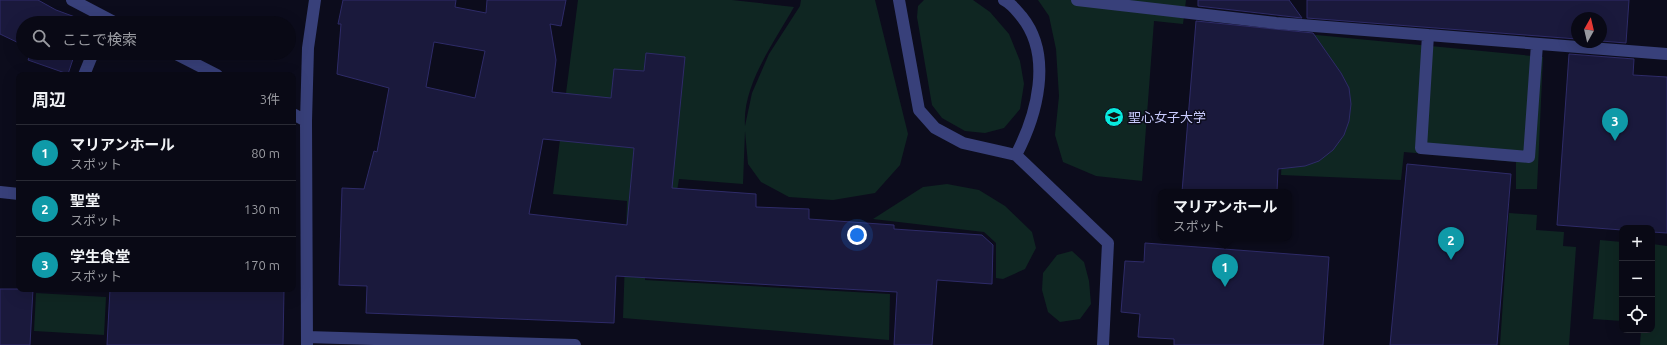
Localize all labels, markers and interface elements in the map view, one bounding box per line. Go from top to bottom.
north arrow [1571,12,1607,48]
search box [16,16,296,60]
icon: search [30,27,52,49]
text: ここで検索 [62,31,137,48]
text: 周辺 [32,90,66,109]
text: 3件 [260,92,280,106]
school or university icon: 聖心女子大学 [1103,106,1125,128]
pin: 3 [1602,108,1628,141]
place label: 聖心女子大学 [1128,110,1206,124]
text: マリアンホール [70,136,174,153]
text: 1 [41,146,49,160]
text: 80 m [251,146,280,160]
text: スポット [70,157,122,171]
popup [1158,189,1292,241]
text: 聖堂 [70,192,100,209]
text: マリアンホール [1173,198,1277,215]
text: 2 [41,202,49,216]
text: 130 m [244,202,280,216]
text: スポット [70,213,122,227]
text: スポット [1173,219,1225,233]
your location [847,225,867,245]
map controls [1619,225,1655,333]
button: + [1619,225,1655,261]
pin: 2 [1438,227,1464,260]
text: 学生食堂 [70,248,130,265]
pin: 1 [1212,254,1238,287]
text: 3 [41,258,49,272]
text: 170 m [244,258,280,272]
button: − [1619,261,1655,297]
text: スポット [70,269,122,283]
button: locate [1619,297,1655,333]

